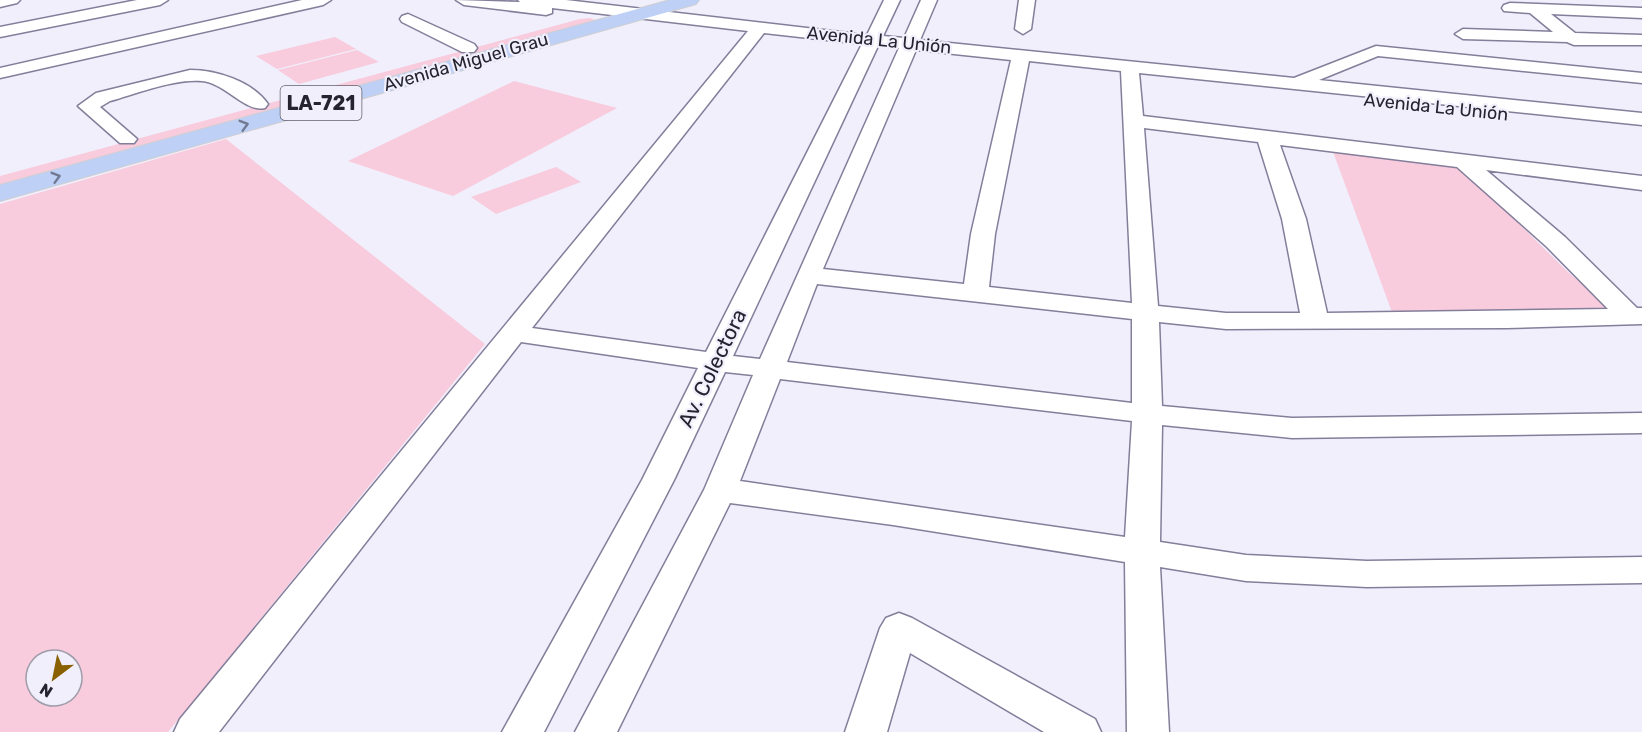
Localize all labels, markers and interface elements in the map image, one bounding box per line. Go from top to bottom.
street label: Avenida La Unión [806,21,952,59]
street label: Avenida Miguel Grau [381,28,551,96]
road number: LA-721 [280,86,362,120]
street label: Avenida La Unión [1363,88,1509,126]
one-way arrow [238,120,249,132]
one-way arrow [51,172,61,185]
street label: Av. Colectora [673,305,751,431]
north arrow [24,648,84,708]
text: N [36,679,56,701]

